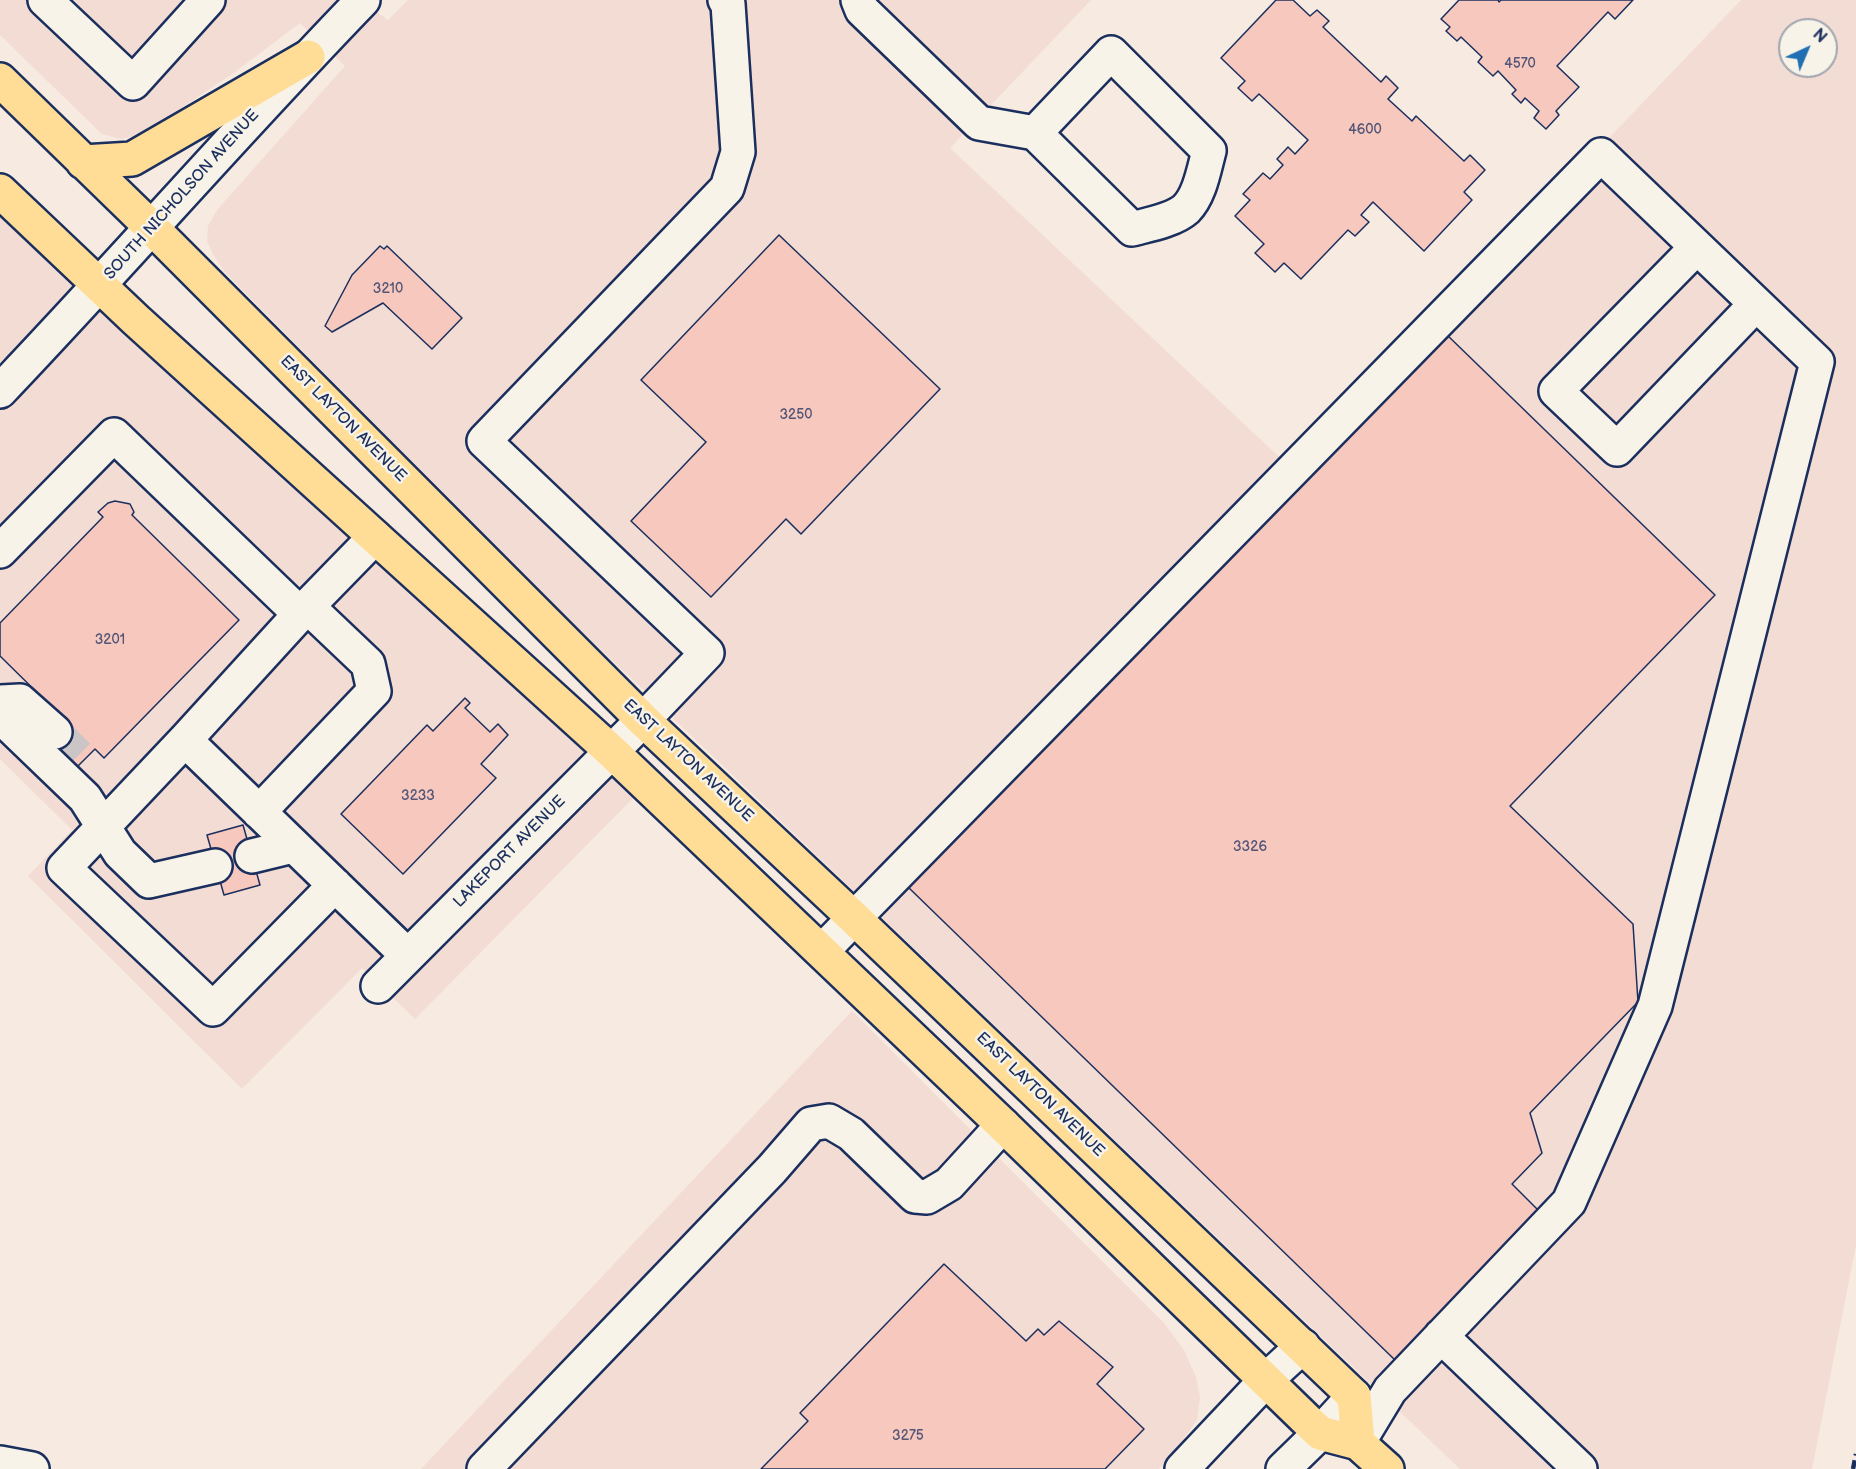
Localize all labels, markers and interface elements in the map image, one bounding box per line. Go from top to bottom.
north arrow [1778,18,1838,78]
text: N [1809,25,1830,47]
house number: 4570 [1504,56,1536,72]
street label: SOUTH NICHOLSON AVENUE [101,106,263,284]
house number: 4600 [1348,122,1382,138]
house number: 3210 [373,281,403,297]
street label: EAST LAYTON AVENUE [276,352,410,486]
house number: 3250 [779,407,813,423]
house number: 3201 [95,632,125,648]
street label: EAST LAYTON AVENUE [619,696,757,826]
house number: 3233 [401,788,435,804]
street label: LAKEPORT AVENUE [450,792,570,912]
house number: 3326 [1233,839,1267,855]
street label: EAST LAYTON AVENUE [972,1029,1108,1161]
house number: 3275 [892,1428,924,1444]

